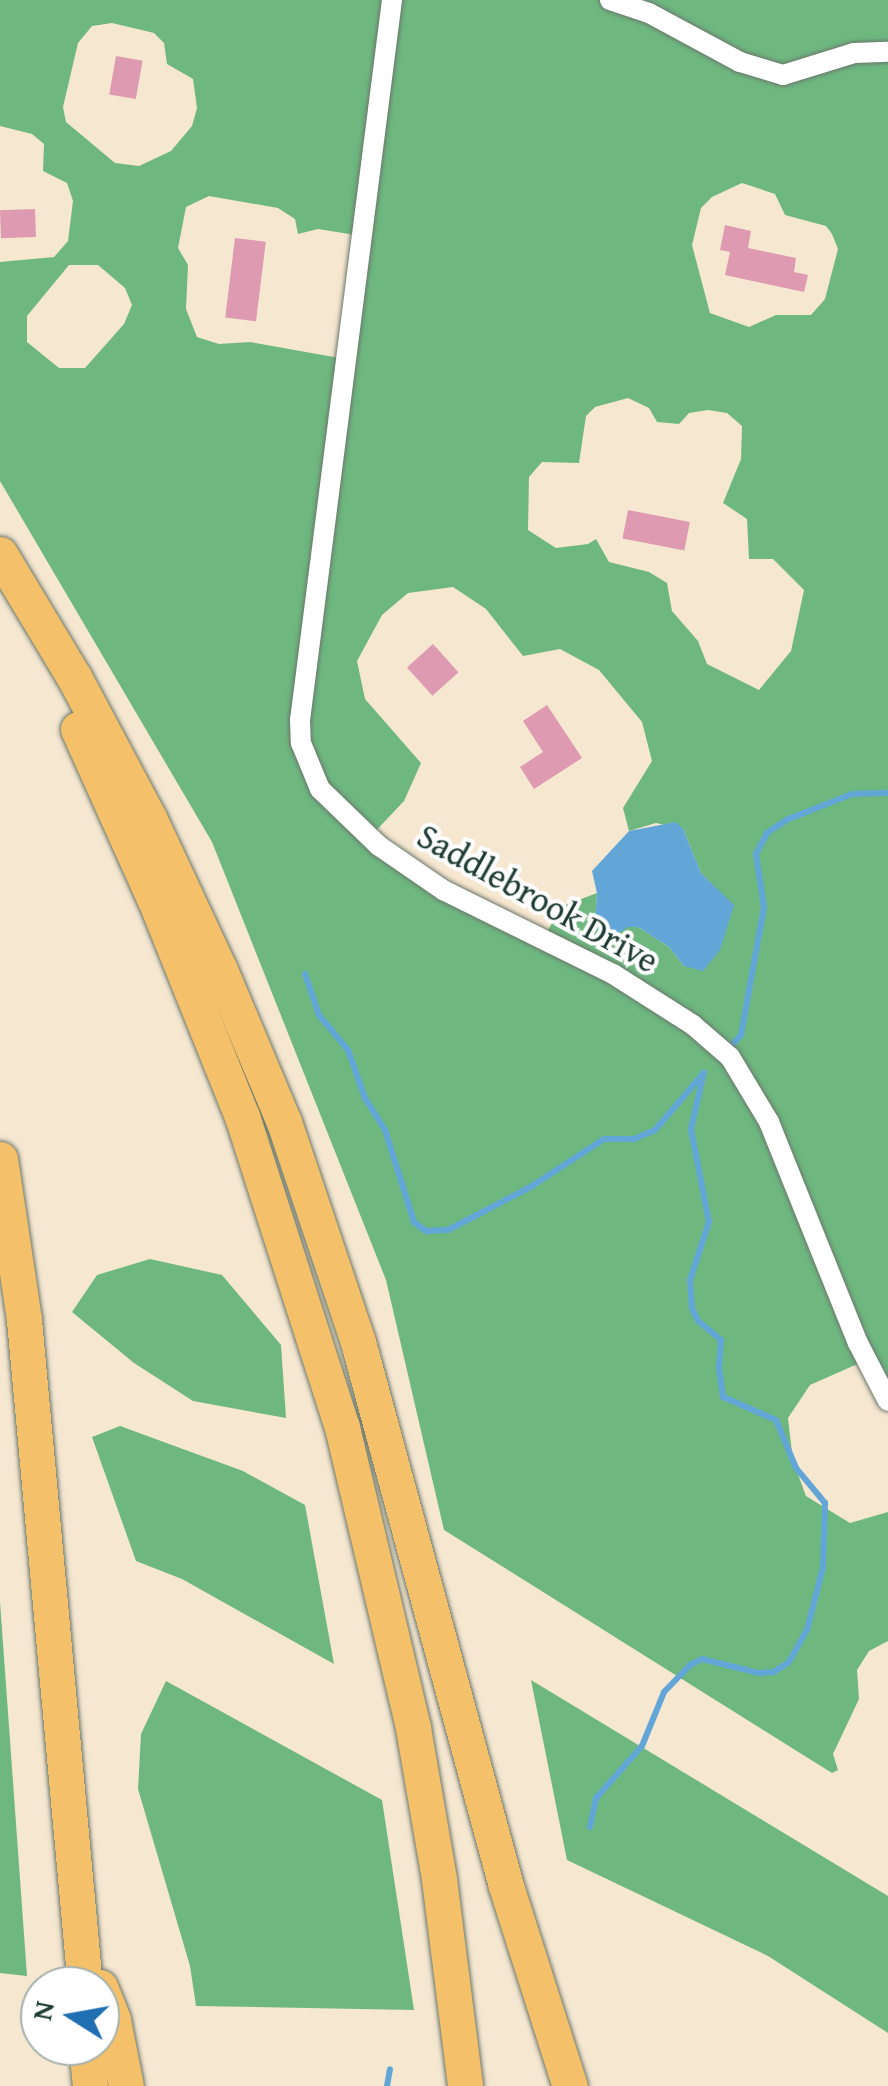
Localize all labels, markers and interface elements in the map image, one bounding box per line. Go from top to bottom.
street label: Saddlebrook Drive [410,814,666,982]
north arrow [20,1966,120,2066]
text: N [20,1997,64,2024]

